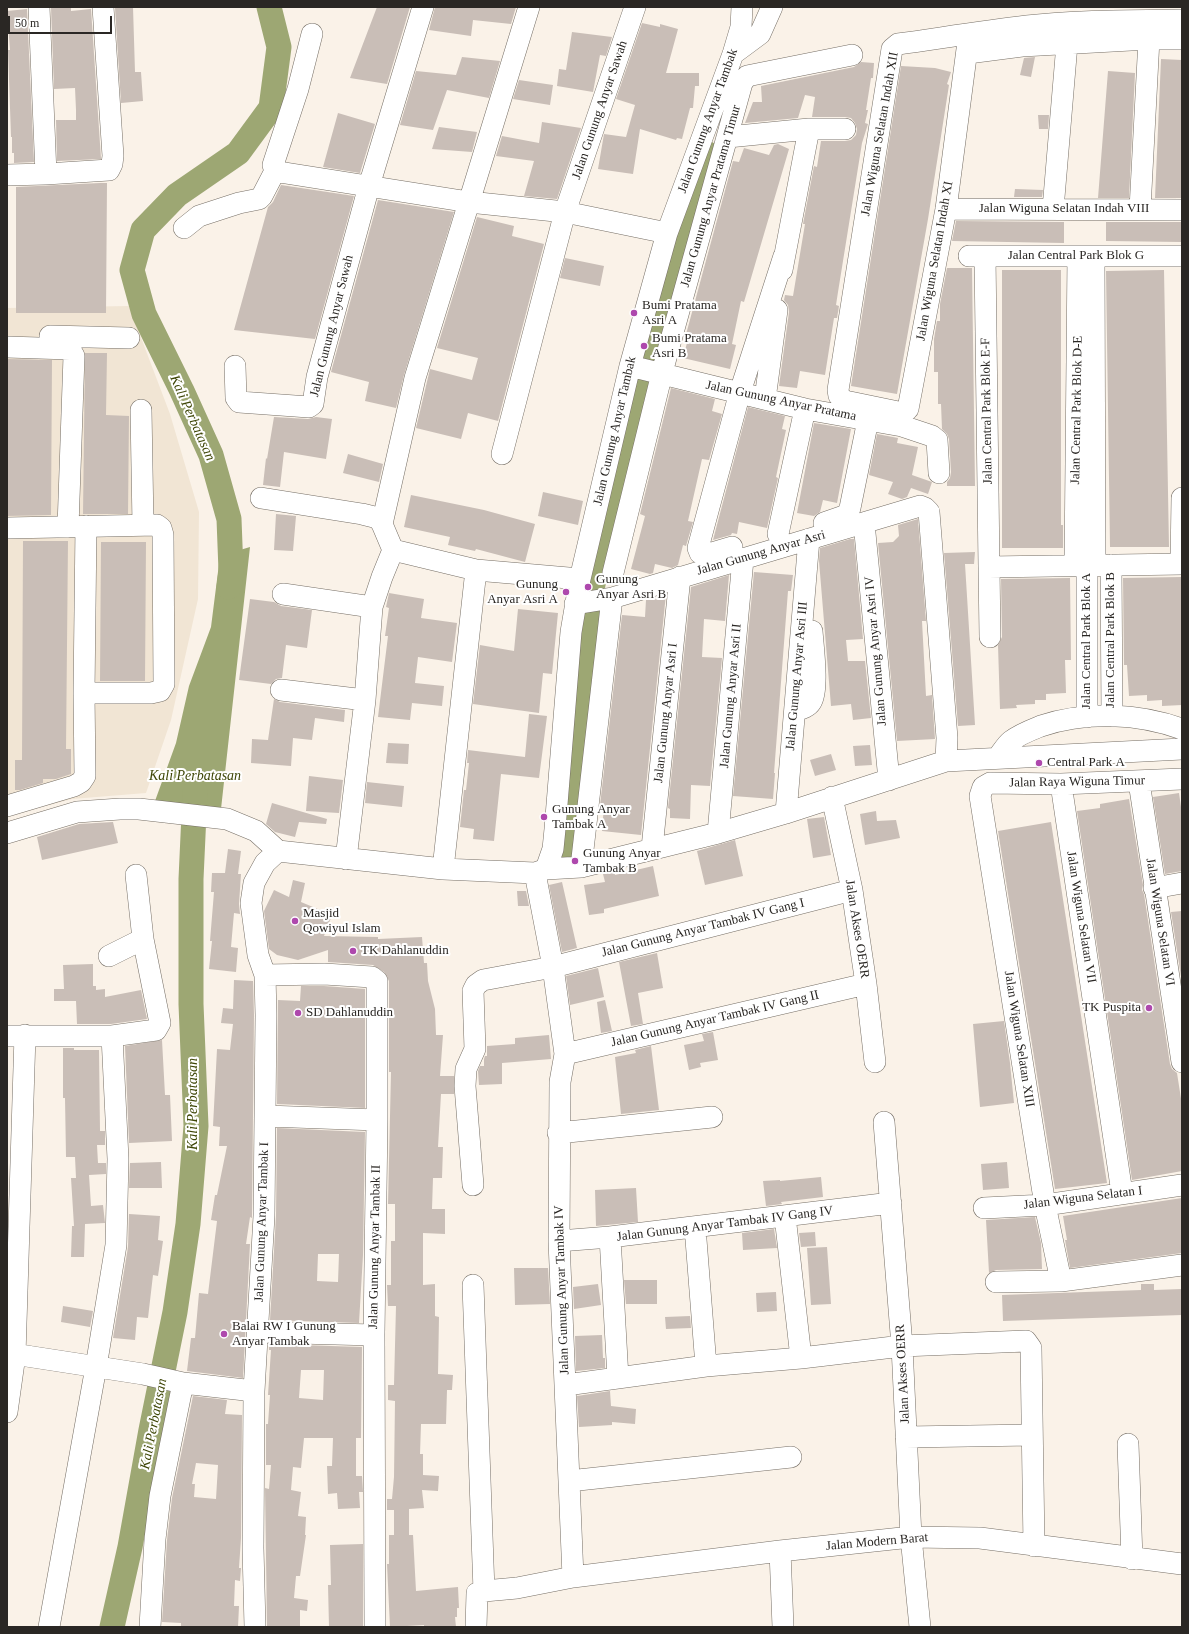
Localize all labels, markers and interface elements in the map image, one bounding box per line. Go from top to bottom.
scale bar [10,8,114,34]
text: 50 m [15,16,39,30]
street label: Jalan Gunung Anyar Sawah [569,39,631,181]
street label: Jalan Gunung Anyar Tambak [675,47,741,195]
street label: Jalan Wiguna Selatan Indah XII [858,51,902,217]
street label: Jalan Gunung Anyar Pratama Timur [677,103,745,289]
street label: Jalan Wiguna Selatan Indah XI [913,180,957,342]
street label: Jalan Wiguna Selatan Indah VIII [979,201,1149,217]
street label: Jalan Central Park Blok G [1008,248,1144,264]
street label: Jalan Gunung Anyar Sawah [307,254,357,398]
place label: Bumi Pratama Asri A [642,298,717,329]
marker: Bumi Pratama Asri A [629,308,639,318]
place label: Bumi Pratama Asri B [652,331,727,362]
street label: Jalan Central Park Blok D-E [1068,336,1086,484]
street label: Jalan Central Park Blok E-F [978,338,996,484]
marker: Bumi Pratama Asri B [639,341,649,351]
street label: Jalan Gunung Anyar Tambak [590,355,640,507]
water label: Kali Perbatasan [166,372,218,464]
street label: Jalan Gunung Anyar Pratama [704,377,858,425]
street label: Jalan Gunung Anyar Asri [695,527,827,579]
place label: Gunung Anyar Asri B [596,572,666,603]
street label: Jalan Central Park Blok B [1103,572,1119,708]
street label: Jalan Central Park Blok A [1079,573,1095,709]
street label: Jalan Gunung Anyar Asri IV [862,576,890,726]
place label: Gunung Anyar Asri A [487,577,558,608]
marker: Gunung Anyar Asri B [583,582,593,592]
marker: Gunung Anyar Asri A [561,587,571,597]
street label: Jalan Gunung Anyar Asri III [783,601,811,751]
street label: Jalan Gunung Anyar Asri II [717,623,745,769]
street label: Jalan Gunung Anyar Asri I [651,642,681,784]
place label: Central Park A [1047,755,1125,771]
marker: Central Park A [1034,758,1044,768]
water label: Kali Perbatasan [149,768,241,784]
street label: Jalan Raya Wiguna Timur [1009,773,1145,791]
place label: Gunung Anyar Tambak A [552,802,630,833]
marker: Gunung Anyar Tambak A [539,812,549,822]
place label: Gunung Anyar Tambak B [583,846,661,877]
street label: Jalan Wiguna Selatan VII [1063,850,1099,984]
marker: Gunung Anyar Tambak B [570,856,580,866]
street label: Jalan Wiguna Selatan VI [1142,857,1178,987]
street label: Jalan Akses OERR [842,879,872,979]
street label: Jalan Gunung Anyar Tambak IV Gang I [600,895,806,961]
place label: Masjid Qowiyul Islam [303,906,381,937]
marker: Masjid Qowiyul Islam [290,916,300,926]
place label: TK Dahlanuddin [361,943,449,959]
marker: TK Dahlanuddin [348,946,358,956]
street label: Jalan Wiguna Selatan XIII [1001,970,1037,1108]
street label: Jalan Gunung Anyar Tambak IV Gang II [610,987,820,1051]
place label: TK Puspita [1082,1000,1141,1016]
marker: TK Puspita [1144,1003,1154,1013]
place label: SD Dahlanuddin [306,1005,393,1021]
marker: SD Dahlanuddin [293,1008,303,1018]
water label: Kali Perbatasan [185,1058,201,1150]
street label: Jalan Gunung Anyar Tambak I [251,1142,273,1302]
street label: Jalan Gunung Anyar Tambak II [366,1165,384,1329]
street label: Jalan Wiguna Selatan I [1023,1183,1143,1213]
street label: Jalan Gunung Anyar Tambak IV Gang IV [616,1203,834,1245]
street label: Jalan Gunung Anyar Tambak IV [551,1205,573,1375]
place label: Balai RW I Gunung Anyar Tambak [232,1319,336,1350]
street label: Jalan Akses OERR [893,1324,913,1424]
marker: Balai RW I Gunung Anyar Tambak [219,1329,229,1339]
water label: Kali Perbatasan [137,1377,171,1471]
street label: Jalan Modern Barat [825,1530,929,1554]

